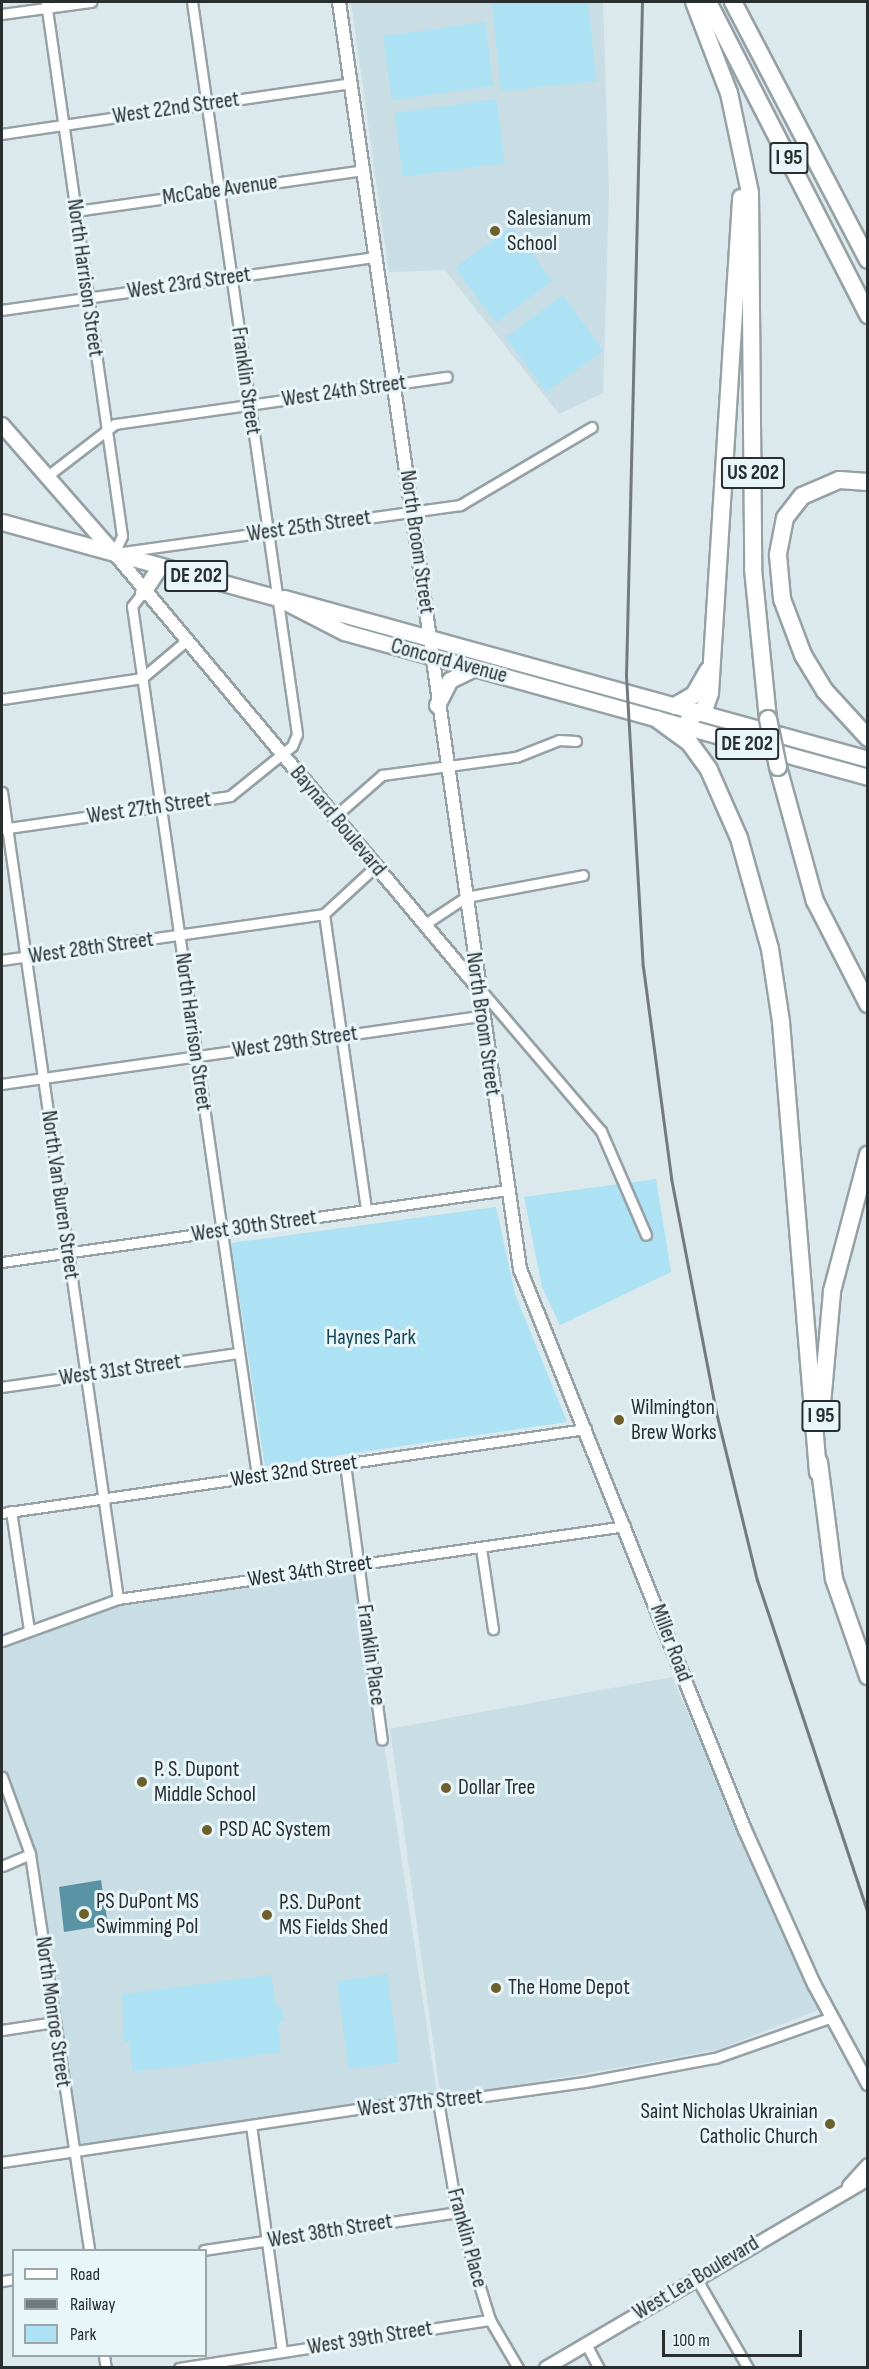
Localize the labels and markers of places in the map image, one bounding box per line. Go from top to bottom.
place label: Salesianum School [507,205,591,256]
marker: Salesianum School [488,224,502,238]
place label: Wilmington Brew Works [631,1394,717,1446]
marker: Wilmington Brew Works [612,1413,626,1427]
place label: P. S. Dupont Middle School [154,1756,256,1808]
marker: P. S. Dupont Middle School [135,1775,149,1789]
place label: Dollar Tree [458,1775,535,1801]
marker: Dollar Tree [439,1781,453,1795]
place label: PSD AC System [219,1817,331,1843]
marker: PSD AC System [200,1823,214,1837]
place label: PS DuPont MS Swimming Pol [96,1888,199,1940]
place label: P.S. DuPont MS Fields Shed [279,1889,388,1940]
marker: PS DuPont MS Swimming Pol [77,1907,91,1921]
marker: P.S. DuPont MS Fields Shed [260,1908,274,1922]
place label: The Home Depot [508,1975,630,2001]
marker: The Home Depot [489,1981,503,1995]
place label: Saint Nicholas Ukrainian Catholic Church [640,2098,818,2150]
marker: Saint Nicholas Ukrainian Catholic Church [823,2117,837,2131]

